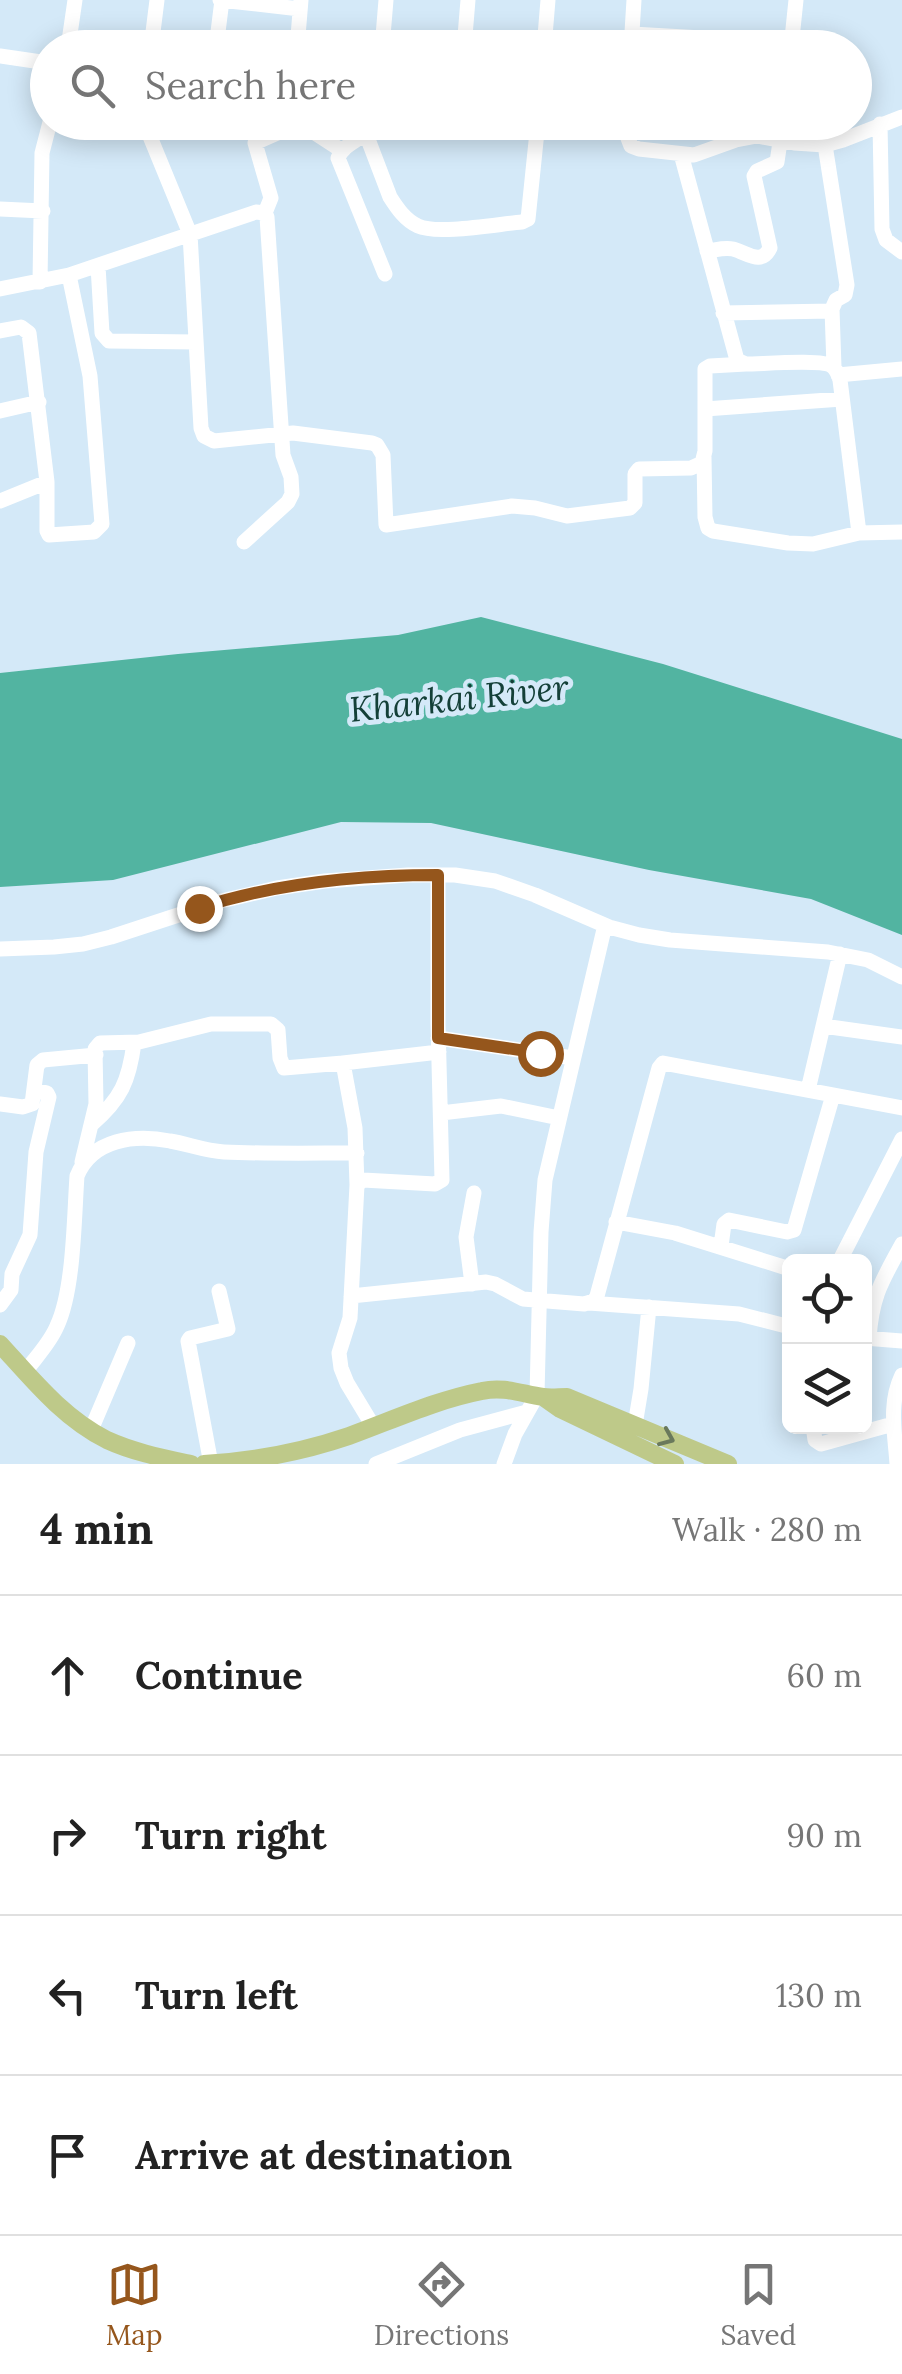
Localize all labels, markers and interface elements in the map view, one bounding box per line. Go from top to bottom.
search box [30,30,872,140]
icon: search [65,58,120,113]
text: Search here [145,61,356,109]
water label: Kharkai River [347,664,571,732]
route end [177,886,223,932]
route start [518,1031,564,1077]
map controls [782,1254,872,1434]
button: locate [782,1254,872,1344]
button: layers [782,1344,872,1434]
one-way arrow [657,1427,675,1447]
text: 4 min [40,1502,153,1556]
text: Walk · 280 m [672,1509,862,1550]
icon: ahead [40,1648,95,1703]
text: Continue [135,1651,303,1699]
text: 60 m [787,1655,862,1696]
icon: right [40,1808,95,1863]
text: Turn right [135,1811,326,1859]
text: 90 m [787,1815,862,1856]
icon: left [40,1968,95,2023]
text: Turn left [135,1971,298,2019]
text: 130 m [776,1975,862,2016]
icon: arrive [40,2128,95,2183]
text: Arrive at destination [135,2131,512,2179]
tab: Map [106,2257,163,2353]
tab: Directions [374,2257,509,2353]
tab: Saved [721,2257,796,2353]

